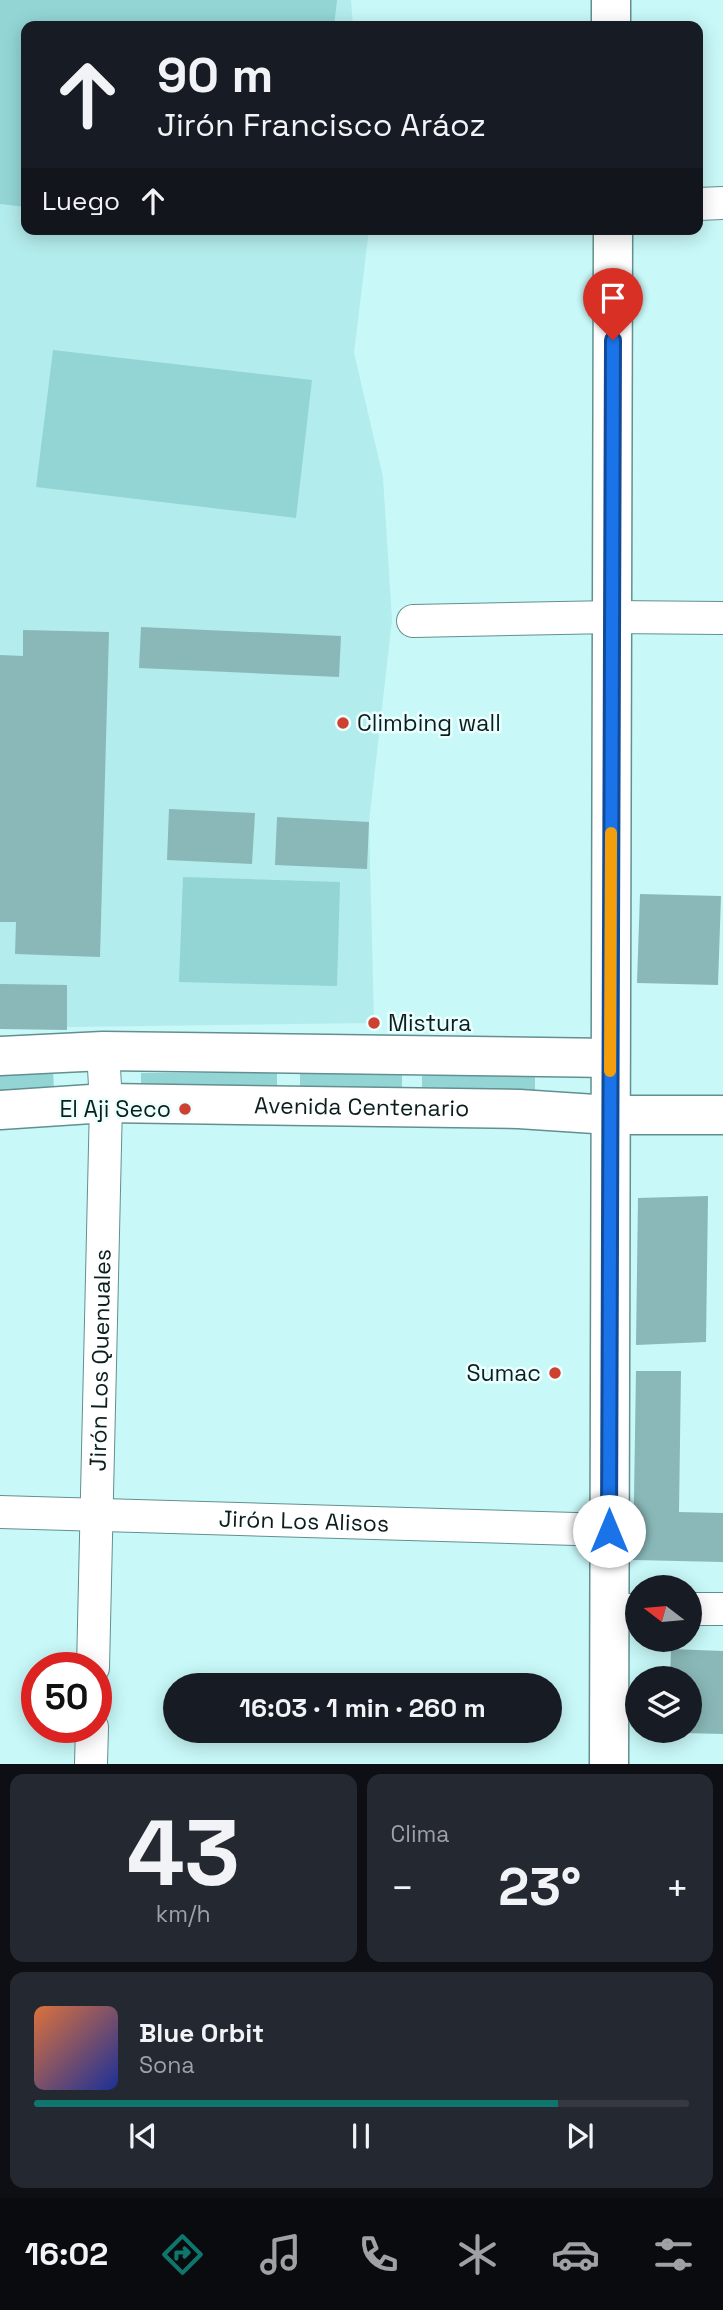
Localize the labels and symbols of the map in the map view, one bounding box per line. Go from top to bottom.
pin [583,268,643,340]
place label: Climbing wall [357,708,501,738]
marker: Climbing wall [335,715,351,731]
place label: Mistura [388,1008,472,1038]
marker: Mistura [366,1015,382,1031]
street label: Avenida Centenario [254,1090,470,1123]
place label: El Aji Seco [59,1094,171,1124]
marker: El Aji Seco [177,1101,193,1117]
street label: Jirón Los Quenuales [83,1249,118,1472]
place label: Sumac [466,1358,541,1388]
marker: Sumac [547,1365,563,1381]
position arrow [572,1494,646,1568]
street label: Jirón Los Alisos [218,1503,390,1538]
north arrow [625,1575,702,1652]
speed limit sign: 50 [21,1652,112,1743]

